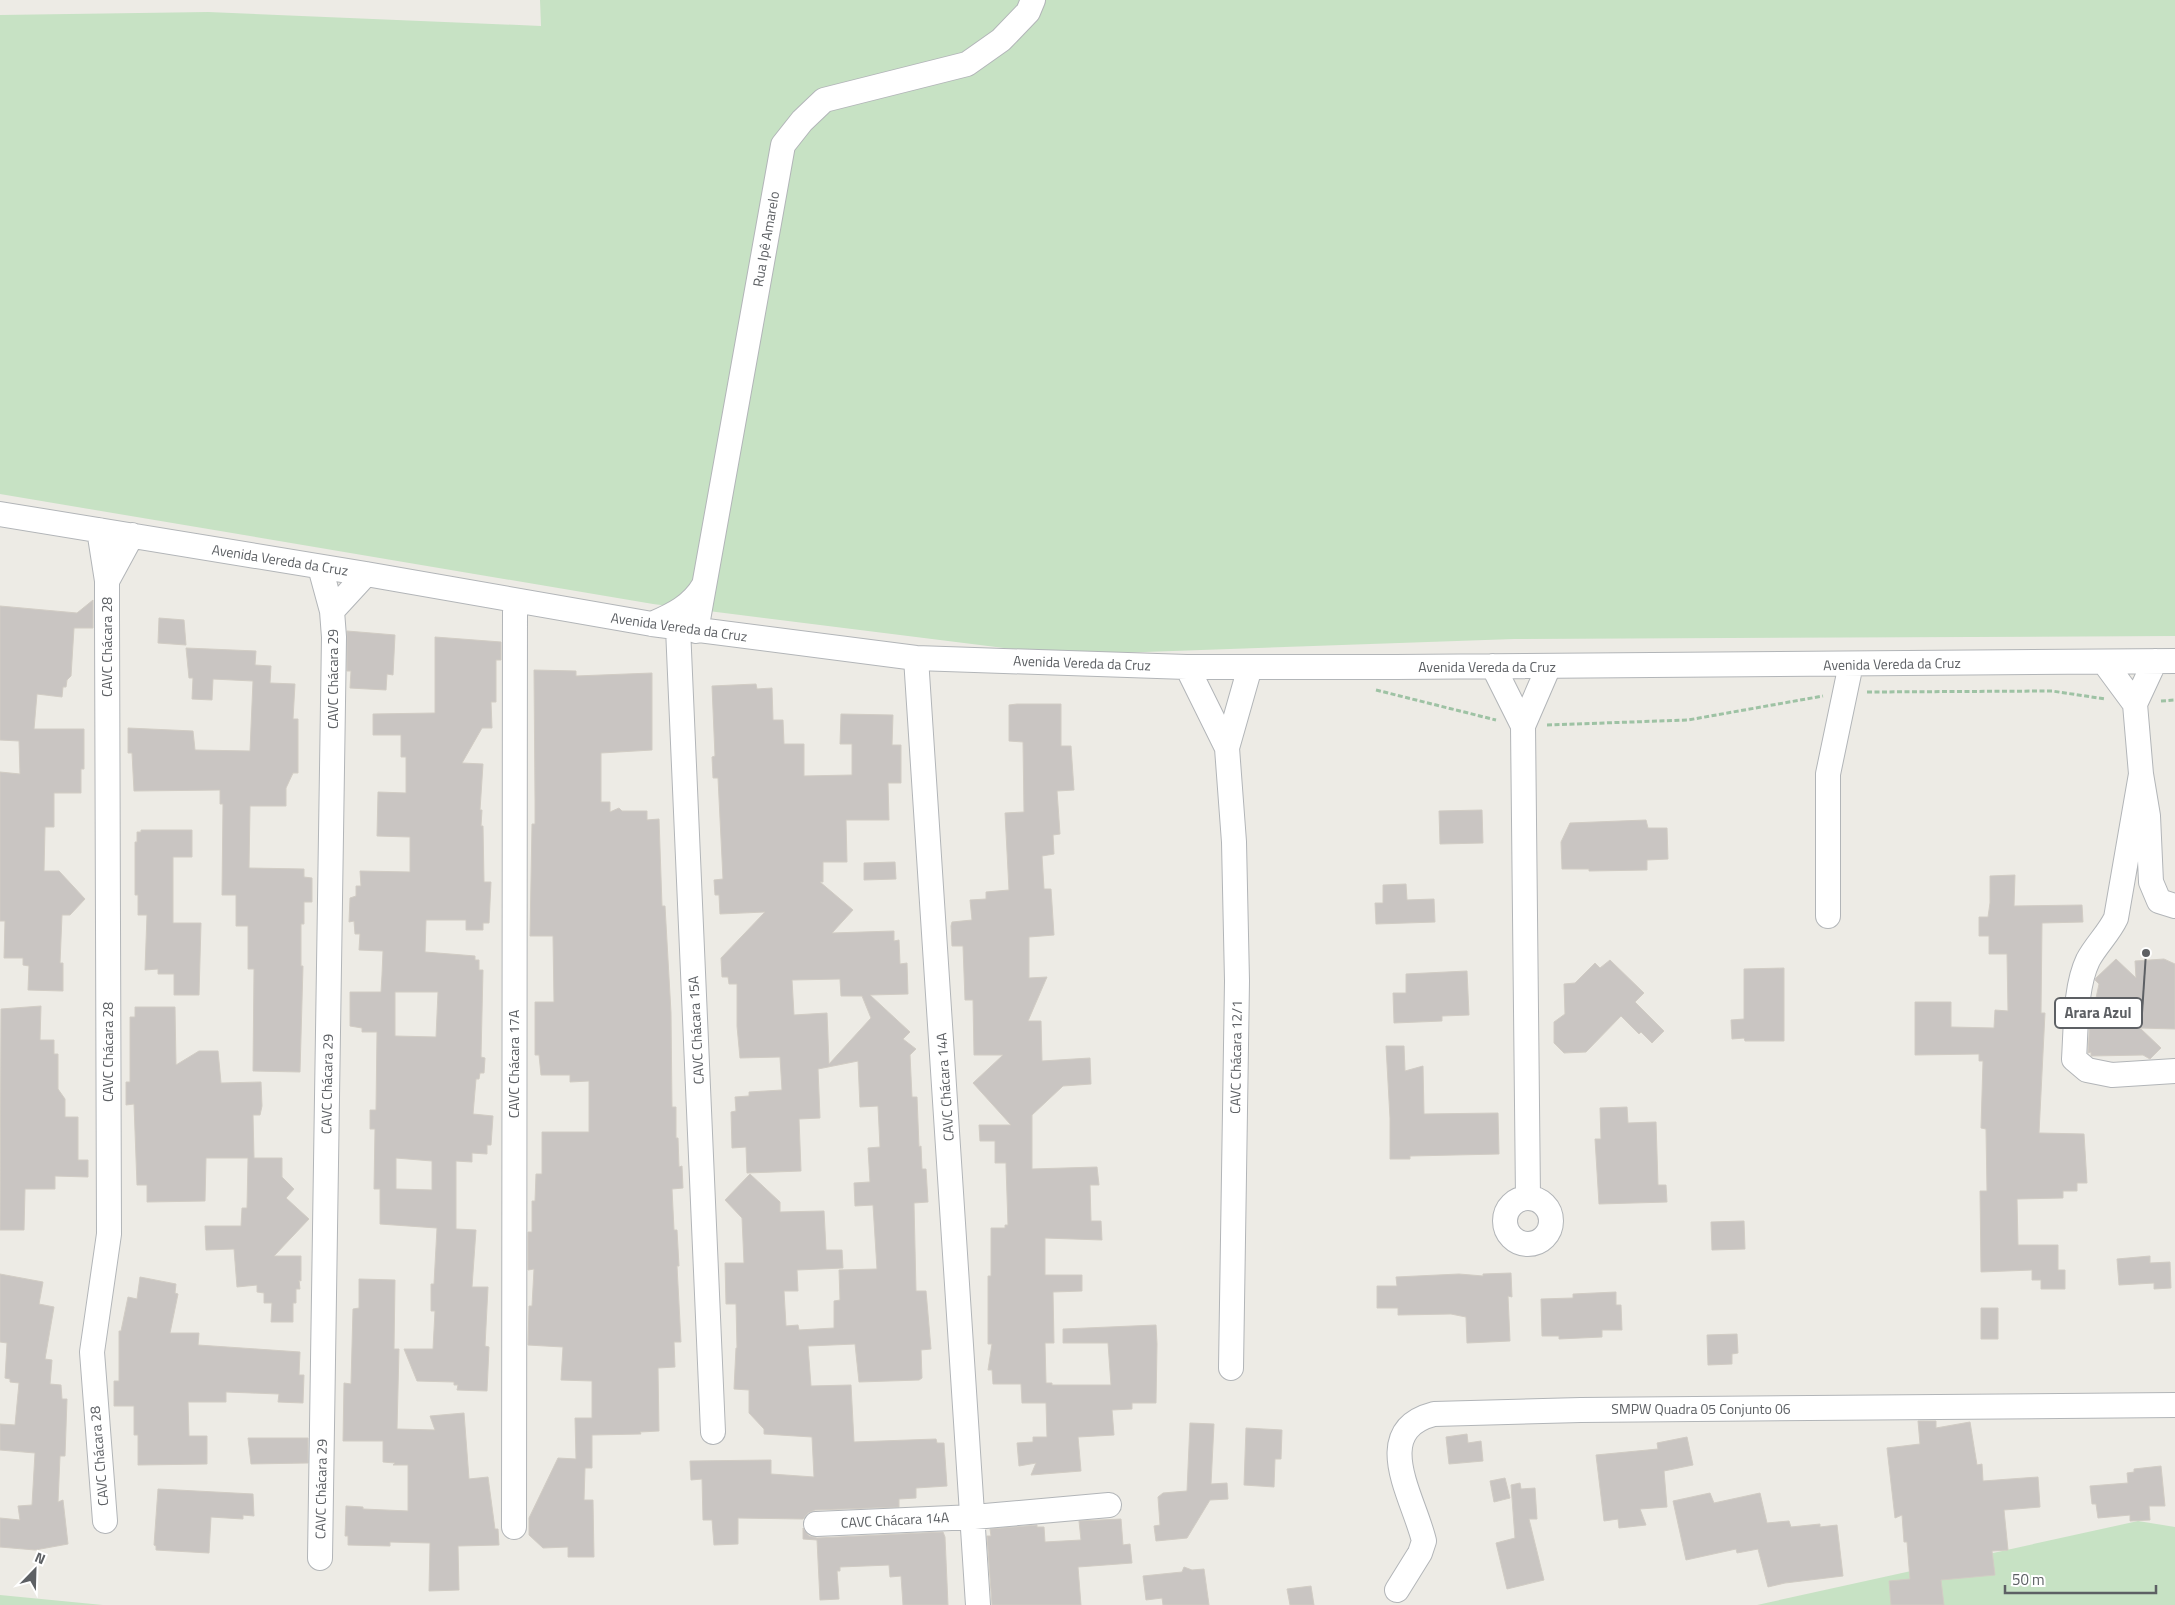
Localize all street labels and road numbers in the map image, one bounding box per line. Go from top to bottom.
street label: Rua Ipê Amarelo [747,190,784,288]
street label: Avenida Vereda da Cruz [210,538,350,581]
street label: CAVC Chácara 28 [96,597,117,697]
street label: Avenida Vereda da Cruz [609,607,749,646]
street label: CAVC Chácara 29 [322,629,343,729]
street label: Avenida Vereda da Cruz [1013,650,1151,675]
street label: Avenida Vereda da Cruz [1823,652,1961,675]
street label: Avenida Vereda da Cruz [1418,656,1556,677]
street label: CAVC Chácara 15A [682,975,709,1085]
street label: CAVC Chácara 12/1 [1224,1000,1247,1114]
street label: CAVC Chácara 28 [97,1002,118,1102]
street label: CAVC Chácara 17A [503,1009,524,1118]
street label: CAVC Chácara 14A [930,1032,959,1142]
street label: CAVC Chácara 29 [315,1034,338,1134]
street label: SMPW Quadra 05 Conjunto 06 [1611,1398,1791,1419]
street label: CAVC Chácara 28 [84,1405,113,1507]
street label: CAVC Chácara 29 [309,1439,332,1539]
street label: CAVC Chácara 14A [840,1506,950,1533]

